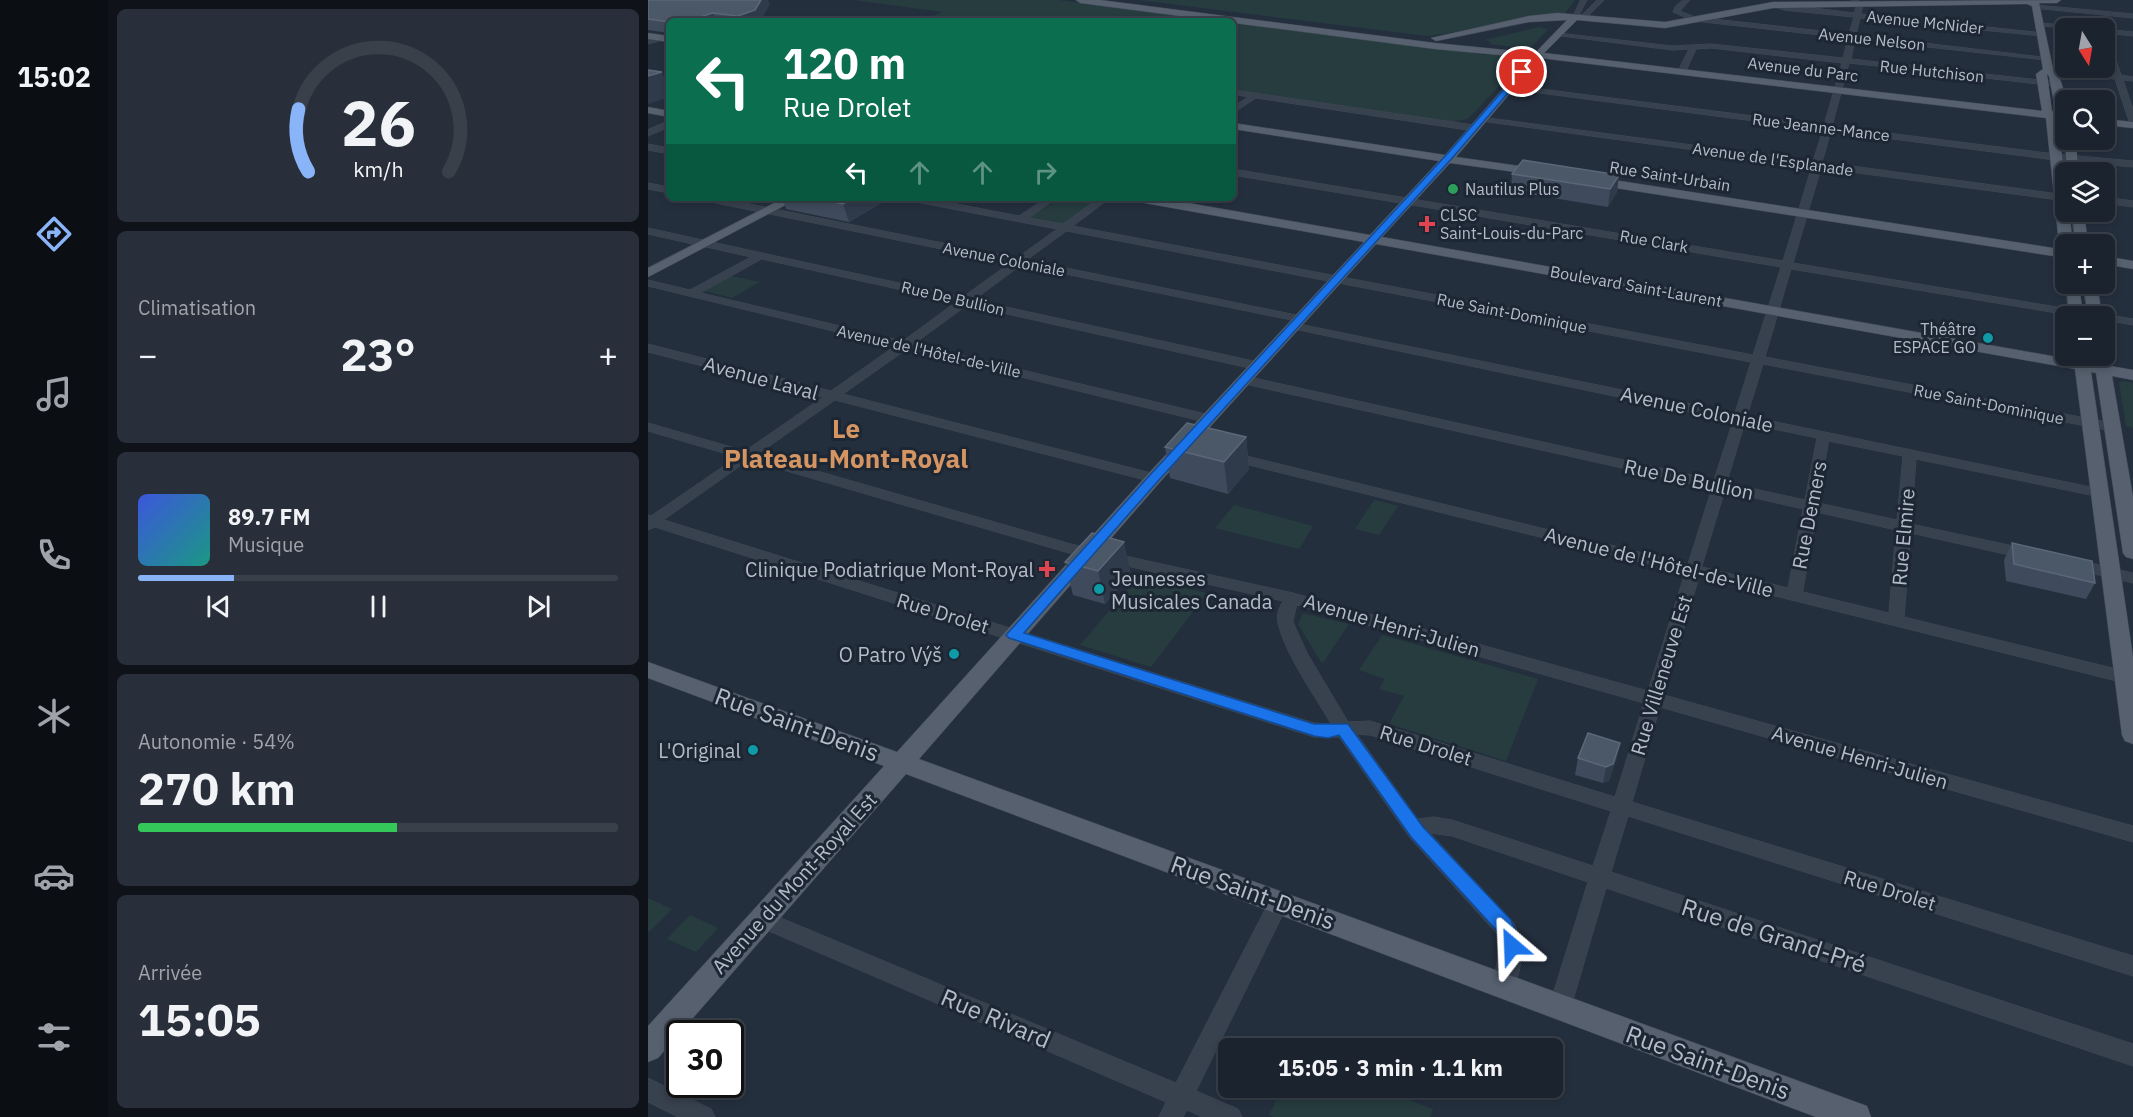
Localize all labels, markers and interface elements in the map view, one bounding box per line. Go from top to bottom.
street label: Avenue McNider [1866,6,1985,38]
north arrow [2055,18,2115,78]
map controls [2055,18,2115,366]
street label: Avenue Nelson [1817,23,1927,55]
text: 120 m [783,36,906,91]
icon: left [684,42,762,120]
pin [1496,46,1547,97]
street label: Avenue du Parc [1747,52,1859,86]
icon: arrive [1505,55,1538,88]
street label: Rue Hutchison [1879,56,1985,86]
text: 15:02 [17,59,91,94]
text: 26 [341,82,415,163]
text: Rue Drolet [783,89,911,124]
button: search [2055,90,2115,150]
street label: Rue Jeanne-Mance [1751,109,1891,145]
street label: Avenue de l'Esplanade [1691,138,1855,180]
text: km/h [353,156,403,184]
icon: left [840,156,873,189]
icon: ahead [903,156,936,189]
icon: ahead [966,156,999,189]
icon: right [1029,156,1062,189]
street label: Rue Saint-Urbain [1608,157,1732,195]
button: layers [2055,162,2115,222]
place label: Nautilus Plus [1465,179,1560,199]
marker: Nautilus Plus [1446,182,1460,196]
place label: CLSC Saint-Louis-du-Parc [1440,205,1583,243]
icon: directions [33,213,75,255]
marker: CLSC Saint-Louis-du-Parc [1418,215,1436,233]
street label: Rue Clark [1618,225,1690,257]
button: + [2055,234,2115,294]
street label: Avenue Coloniale [941,237,1067,281]
street label: Boulevard Saint-Laurent [1549,261,1723,311]
street label: Rue De Bullion [899,276,1007,320]
street label: Rue Saint-Dominique [1435,289,1589,337]
text: Climatisation [138,294,256,321]
button: − [2055,306,2115,366]
place label: Théâtre ESPACE GO [1893,319,1976,357]
street label: Avenue de l'Hôtel-de-Ville [835,320,1023,382]
text: 23° [340,325,416,383]
marker: Théâtre ESPACE GO [1981,331,1995,345]
text: − [138,333,158,376]
text: + [598,333,618,376]
street label: Avenue Laval [701,350,821,406]
icon: music [33,373,75,415]
street label: Avenue Coloniale [1618,380,1776,438]
street label: Rue Saint-Dominique [1912,380,2066,428]
district label: Le Plateau-Mont-Royal [724,411,968,475]
street label: Rue De Bullion [1622,452,1756,506]
street label: Rue Demers [1785,459,1833,571]
street label: Rue Elmire [1885,487,1921,587]
text: 89.7 FM [228,502,311,531]
street label: Avenue de l'Hôtel-de-Ville [1542,520,1776,604]
text: Musique [228,531,304,558]
icon: phone [33,534,75,576]
place label: Clinique Podiatrique Mont-Royal [745,556,1034,583]
marker: Clinique Podiatrique Mont-Royal [1038,560,1056,578]
place label: Jeunesses Musicales Canada [1111,565,1273,615]
marker: Jeunesses Musicales Canada [1092,582,1106,596]
street label: Rue Drolet [894,586,992,640]
street label: Avenue Henri-Julien [1301,587,1483,663]
icon: previous [202,590,235,623]
icon: pause [362,590,395,623]
icon: next [522,590,555,623]
street label: Rue Villeneuve Est [1624,592,1698,758]
place label: O Patro Výš [839,641,942,668]
marker: O Patro Výš [947,647,961,661]
street label: Rue Saint-Denis [711,679,883,769]
icon: climate [33,695,75,737]
street label: Rue Drolet [1377,718,1475,772]
street label: Avenue Henri-Julien [1769,719,1951,795]
text: Autonomie · 54% [138,728,295,755]
place label: L'Original [658,737,741,764]
marker: L'Original [746,743,760,757]
text: 270 km [138,759,296,817]
street label: Avenue du Mont-Royal Est [705,787,883,979]
street label: Rue Saint-Denis [1167,847,1339,937]
icon: car [33,855,75,897]
street label: Rue Drolet [1841,863,1939,917]
street label: Rue de Grand-Pré [1678,890,1870,980]
position arrow [1480,914,1544,978]
text: Arrivée [138,959,202,986]
street label: Rue Rivard [936,981,1056,1055]
text: 15:05 [138,990,261,1048]
icon: filters [33,1016,75,1058]
street label: Rue Saint-Denis [1622,1017,1794,1107]
speed limit sign: 30 [666,1020,744,1098]
text: 15:05 · 3 min · 1.1 km [1278,1053,1503,1082]

